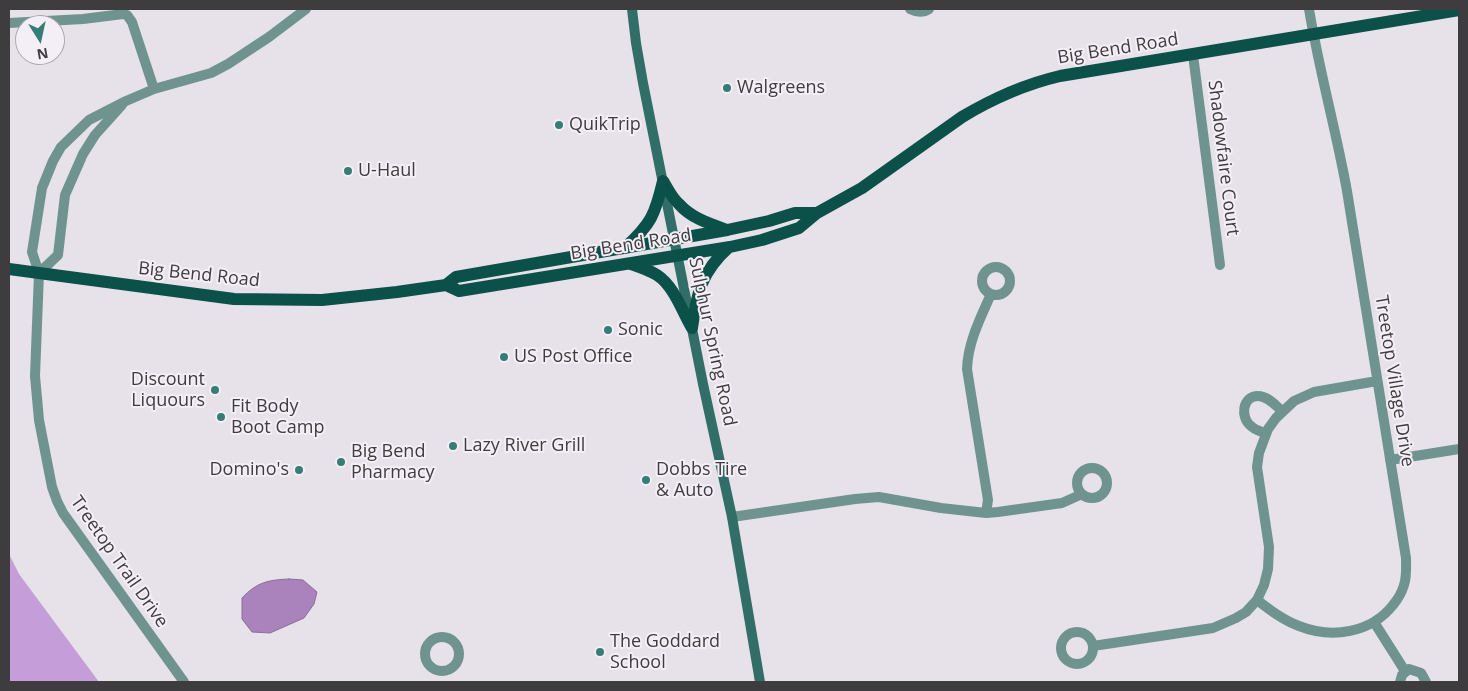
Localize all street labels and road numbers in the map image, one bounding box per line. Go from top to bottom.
street label: Big Bend Road [1056,29,1180,69]
street label: Shadowfaire Court [1203,79,1243,237]
street label: Big Bend Road [569,225,693,265]
street label: Sulphur Spring Road [684,256,740,428]
street label: Big Bend Road [137,258,261,292]
street label: Treetop Village Drive [1370,294,1418,468]
street label: Treetop Trail Drive [66,492,172,632]

